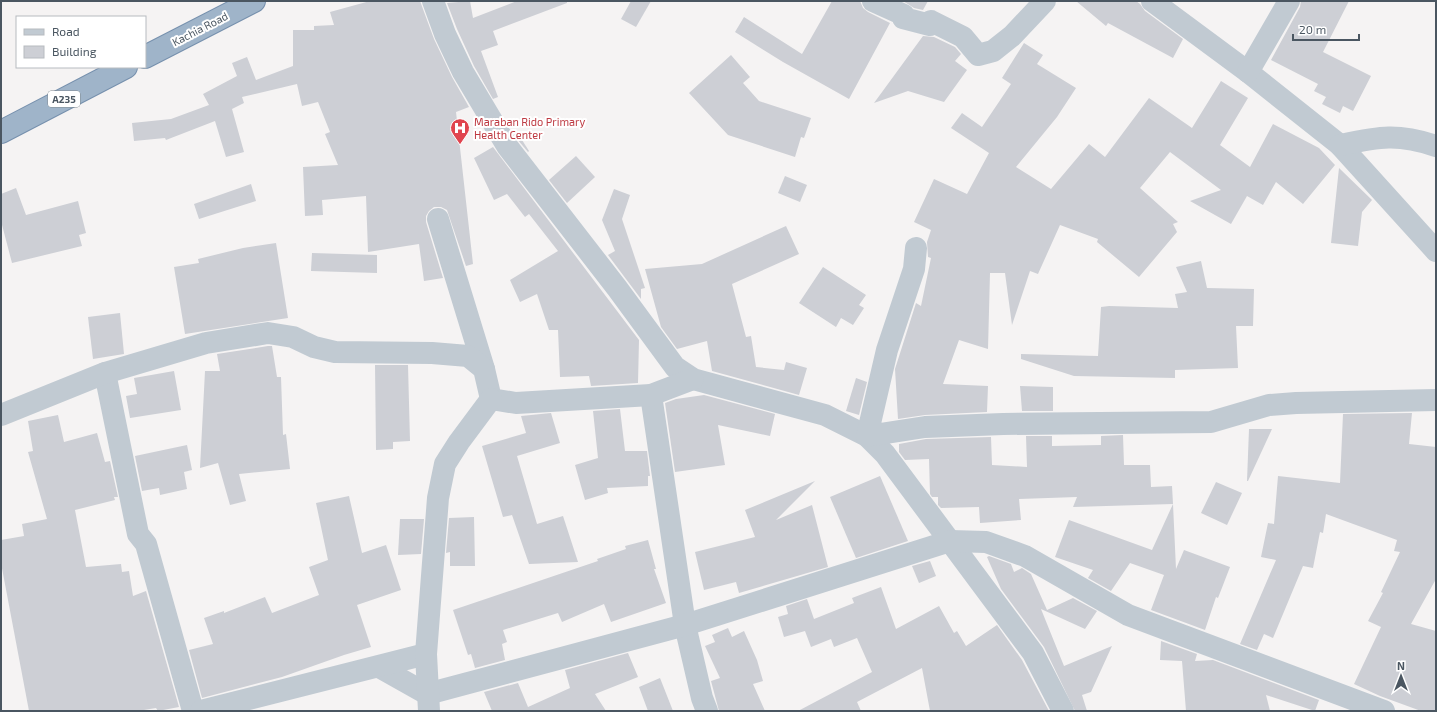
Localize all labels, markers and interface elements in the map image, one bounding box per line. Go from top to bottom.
street label: Kachia Road [170,9,230,48]
legend [16,16,146,68]
scale bar [1293,16,1359,42]
text: 20 m [1299,22,1326,36]
text: Road [52,24,80,38]
text: Building [52,44,97,58]
road number: A235 [48,91,80,107]
place label: Maraban Rido Primary Health Center [474,115,586,141]
hospital icon: Maraban Rido Primary Health Center [449,117,471,145]
north arrow [1381,656,1421,696]
text: N [1397,659,1405,672]

